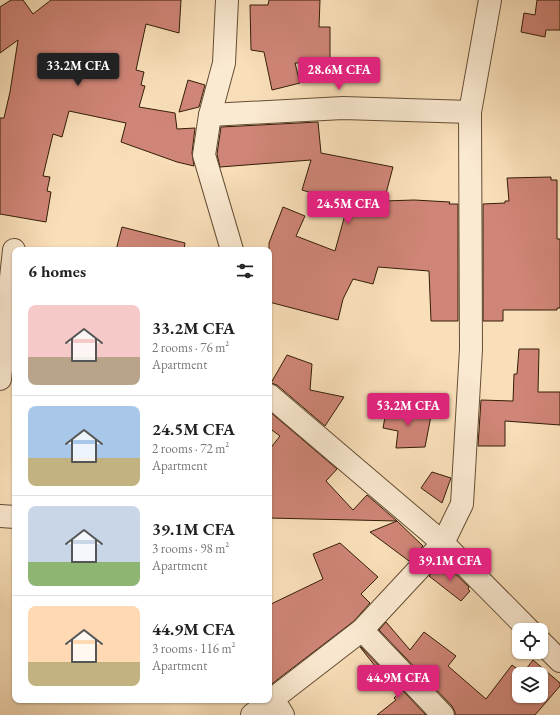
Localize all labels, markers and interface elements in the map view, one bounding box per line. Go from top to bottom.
pin: 33.2M CFA [32,53,124,87]
text: 33.2M CFA [46,57,110,74]
pin: 28.6M CFA [293,57,385,91]
text: 28.6M CFA [307,61,371,78]
pin: 24.5M CFA [302,191,394,225]
text: 24.5M CFA [316,195,380,212]
text: 6 homes [28,260,86,282]
icon: filters [234,260,256,282]
text: 33.2M CFA [152,317,235,339]
icon: home [60,321,108,369]
text: 2 rooms · 76 m² [152,339,229,356]
text: Apartment [152,356,207,373]
pin: 53.2M CFA [362,393,454,427]
text: 53.2M CFA [376,397,440,414]
text: 24.5M CFA [152,418,235,440]
icon: home [60,422,108,470]
text: 2 rooms · 72 m² [152,440,229,457]
text: Apartment [152,457,207,474]
text: 39.1M CFA [152,518,235,540]
icon: home [60,522,108,570]
text: 3 rooms · 98 m² [152,540,229,557]
pin: 39.1M CFA [404,548,496,582]
text: 39.1M CFA [418,552,482,569]
text: Apartment [152,557,207,574]
text: 44.9M CFA [152,618,235,640]
icon: home [60,622,108,670]
map controls [512,623,548,703]
button: locate [512,623,548,659]
text: 3 rooms · 116 m² [152,640,236,657]
text: Apartment [152,657,207,674]
pin: 44.9M CFA [352,665,444,699]
button: layers [512,667,548,703]
text: 44.9M CFA [366,669,430,686]

